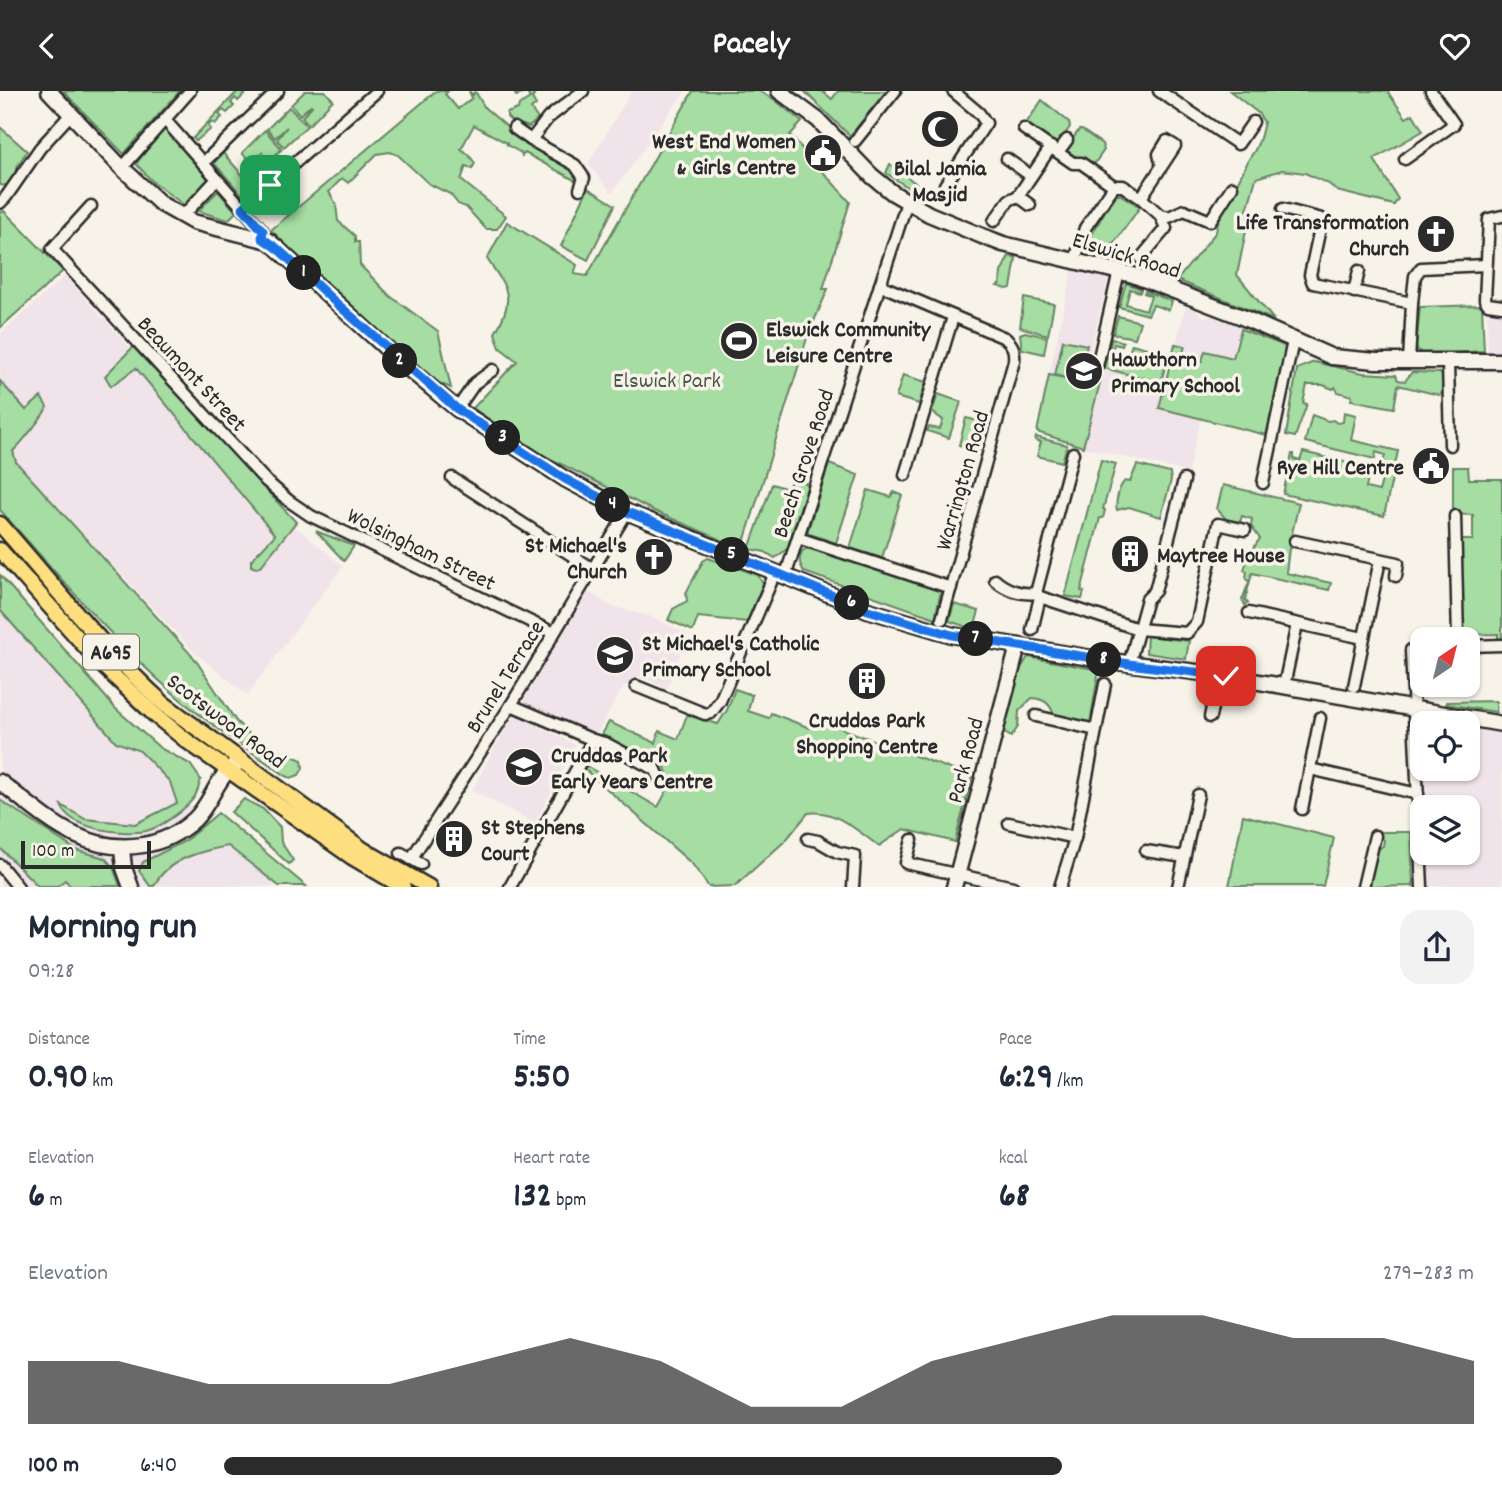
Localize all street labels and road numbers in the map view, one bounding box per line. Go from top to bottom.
street label: Elswick Road [1068,225,1184,289]
street label: Beaumont Street [128,310,253,441]
street label: Beech Grove Road [766,385,845,543]
street label: Warrington Road [929,407,1000,555]
street label: Wolsingham Street [341,501,500,601]
street label: Brunel Terrace [459,615,555,741]
road number: A695 [83,635,139,669]
street label: Scotswood Road [158,667,292,779]
street label: Park Road [940,714,995,807]

